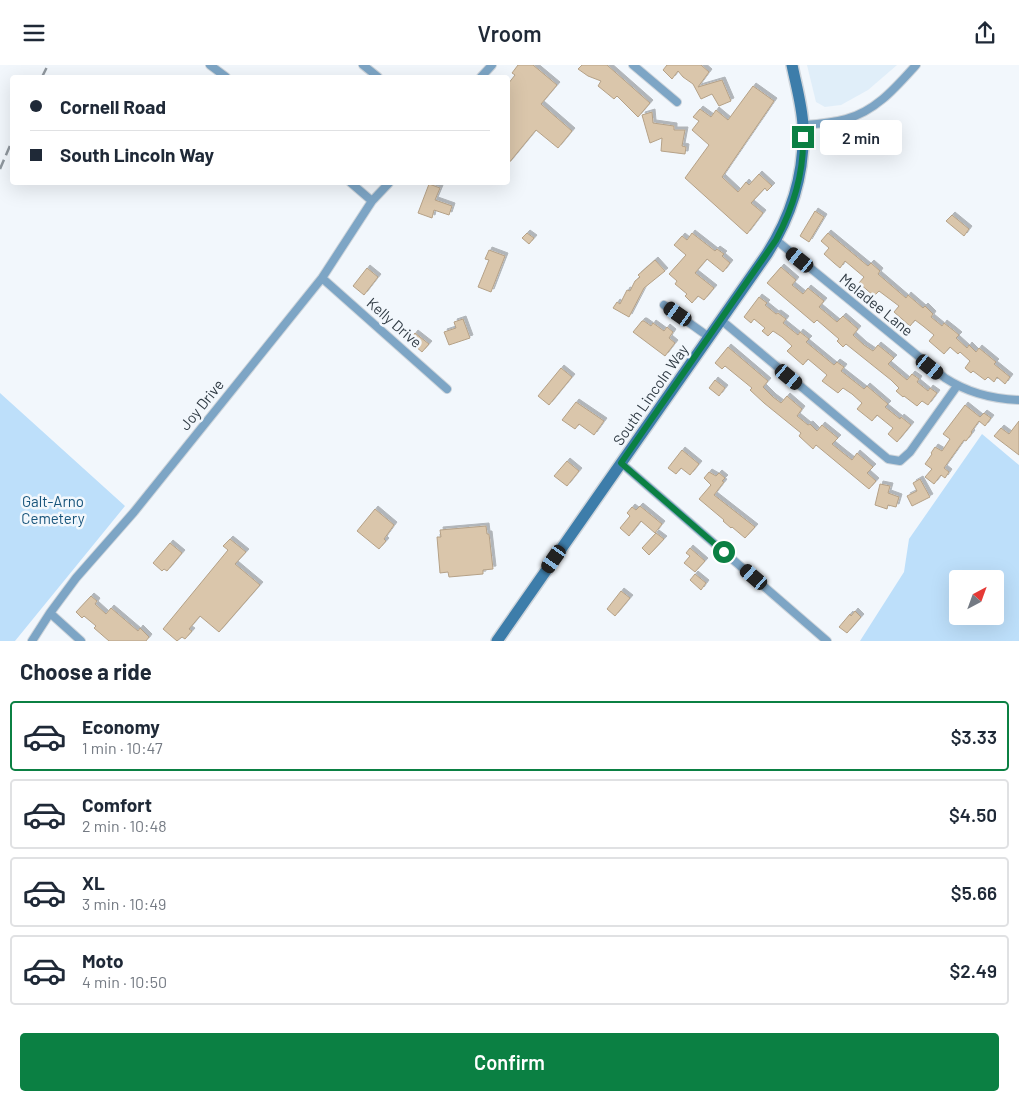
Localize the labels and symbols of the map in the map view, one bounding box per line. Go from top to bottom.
callout: 2 min [820,119,903,155]
route end [792,126,814,148]
car [783,245,816,275]
street label: Meladee Lane [836,269,917,339]
street label: Kelly Drive [363,293,426,351]
car [661,299,694,329]
street label: South Lincoln Way [609,340,692,448]
car [913,352,946,382]
car [772,362,805,392]
street label: Joy Drive [175,375,227,433]
park label: Galt-Arno Cemetery [21,492,85,527]
route start [713,541,735,563]
car [539,542,568,576]
car [737,561,770,593]
north arrow [949,570,1004,625]

